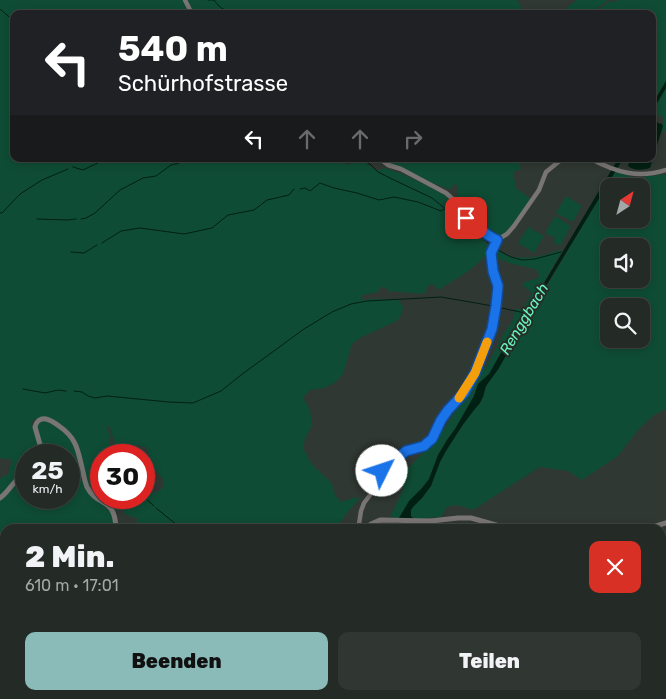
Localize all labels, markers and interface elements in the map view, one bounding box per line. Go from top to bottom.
text: 540 m [118,28,228,70]
icon: left [35,30,100,95]
text: Schürhofstrasse [118,70,288,97]
icon: left [240,125,268,153]
icon: ahead [293,125,321,153]
icon: ahead [346,125,374,153]
icon: right [399,125,427,153]
north arrow [600,178,650,228]
map controls [600,178,650,348]
pin [445,197,487,239]
icon: arrive [452,204,480,232]
button: sound [600,238,650,288]
water label: Renggbach [496,280,552,358]
button: search [600,298,650,348]
speed limit sign: 30 [90,444,155,509]
position arrow [355,444,407,496]
text: 25 [31,456,64,485]
text: km/h [33,482,62,496]
text: 2 Min. [25,539,114,575]
button: close [589,541,641,593]
text: 610 m · 17:01 [25,576,119,595]
button: Beenden [25,632,328,690]
button: Teilen [338,632,641,690]

